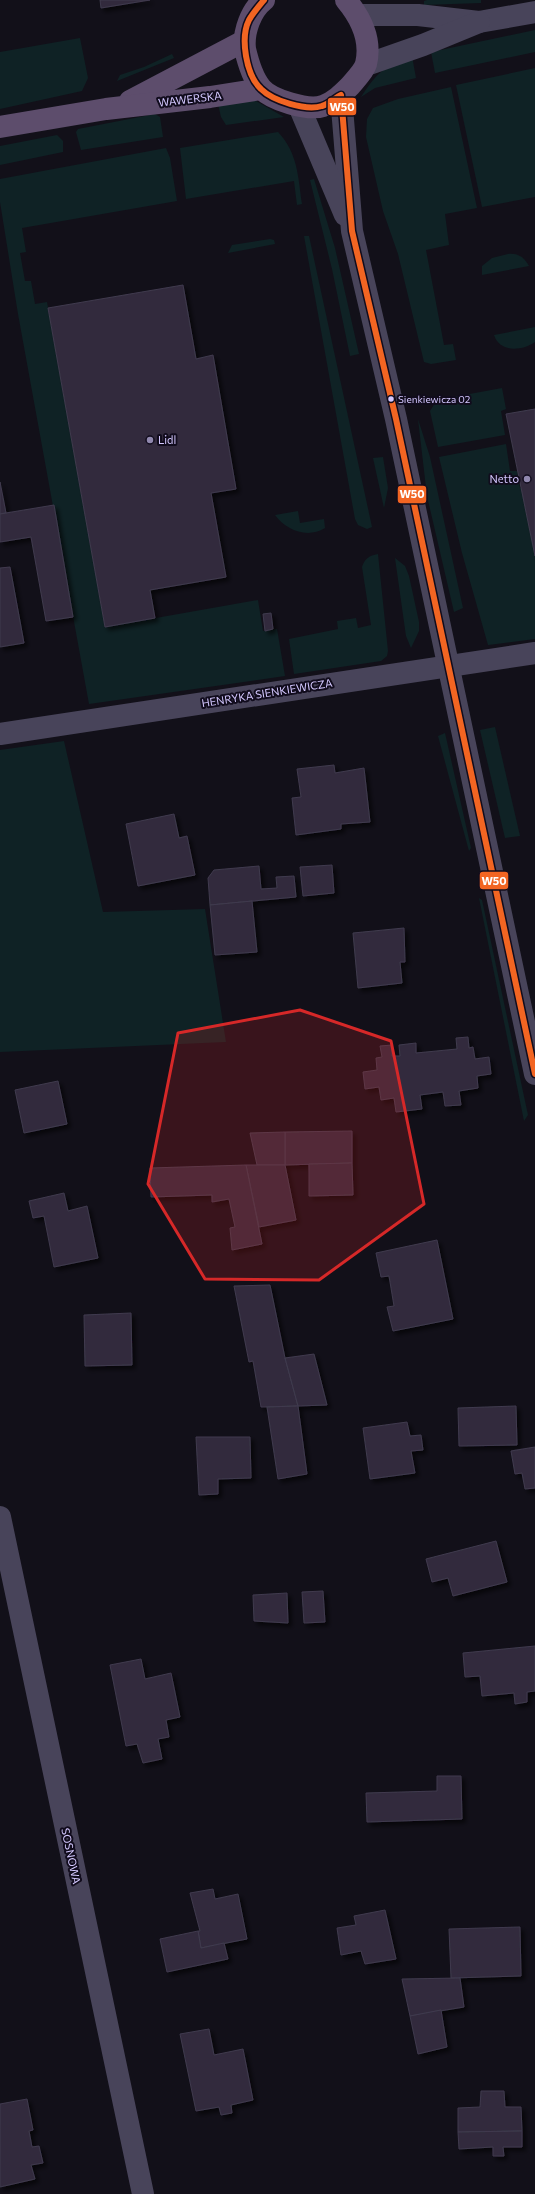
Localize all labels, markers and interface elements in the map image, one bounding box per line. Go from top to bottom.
street label: WAWERSKA [158,88,223,109]
line badge: W50 [327,97,357,116]
text: W50 [329,100,355,113]
place label: Sienkiewicza 02 [398,393,471,405]
marker: Sienkiewicza 02 [386,394,396,404]
place label: Lidl [158,433,176,446]
marker: Lidl [145,435,155,445]
place label: Netto [489,472,519,485]
marker: Netto [522,474,532,484]
line badge: W50 [397,485,427,504]
text: W50 [399,487,425,500]
street label: HENRYKA SIENKIEWICZA [200,676,334,709]
line badge: W50 [479,871,509,890]
text: W50 [481,874,507,887]
street label: SOSNOWA [59,1827,84,1885]

